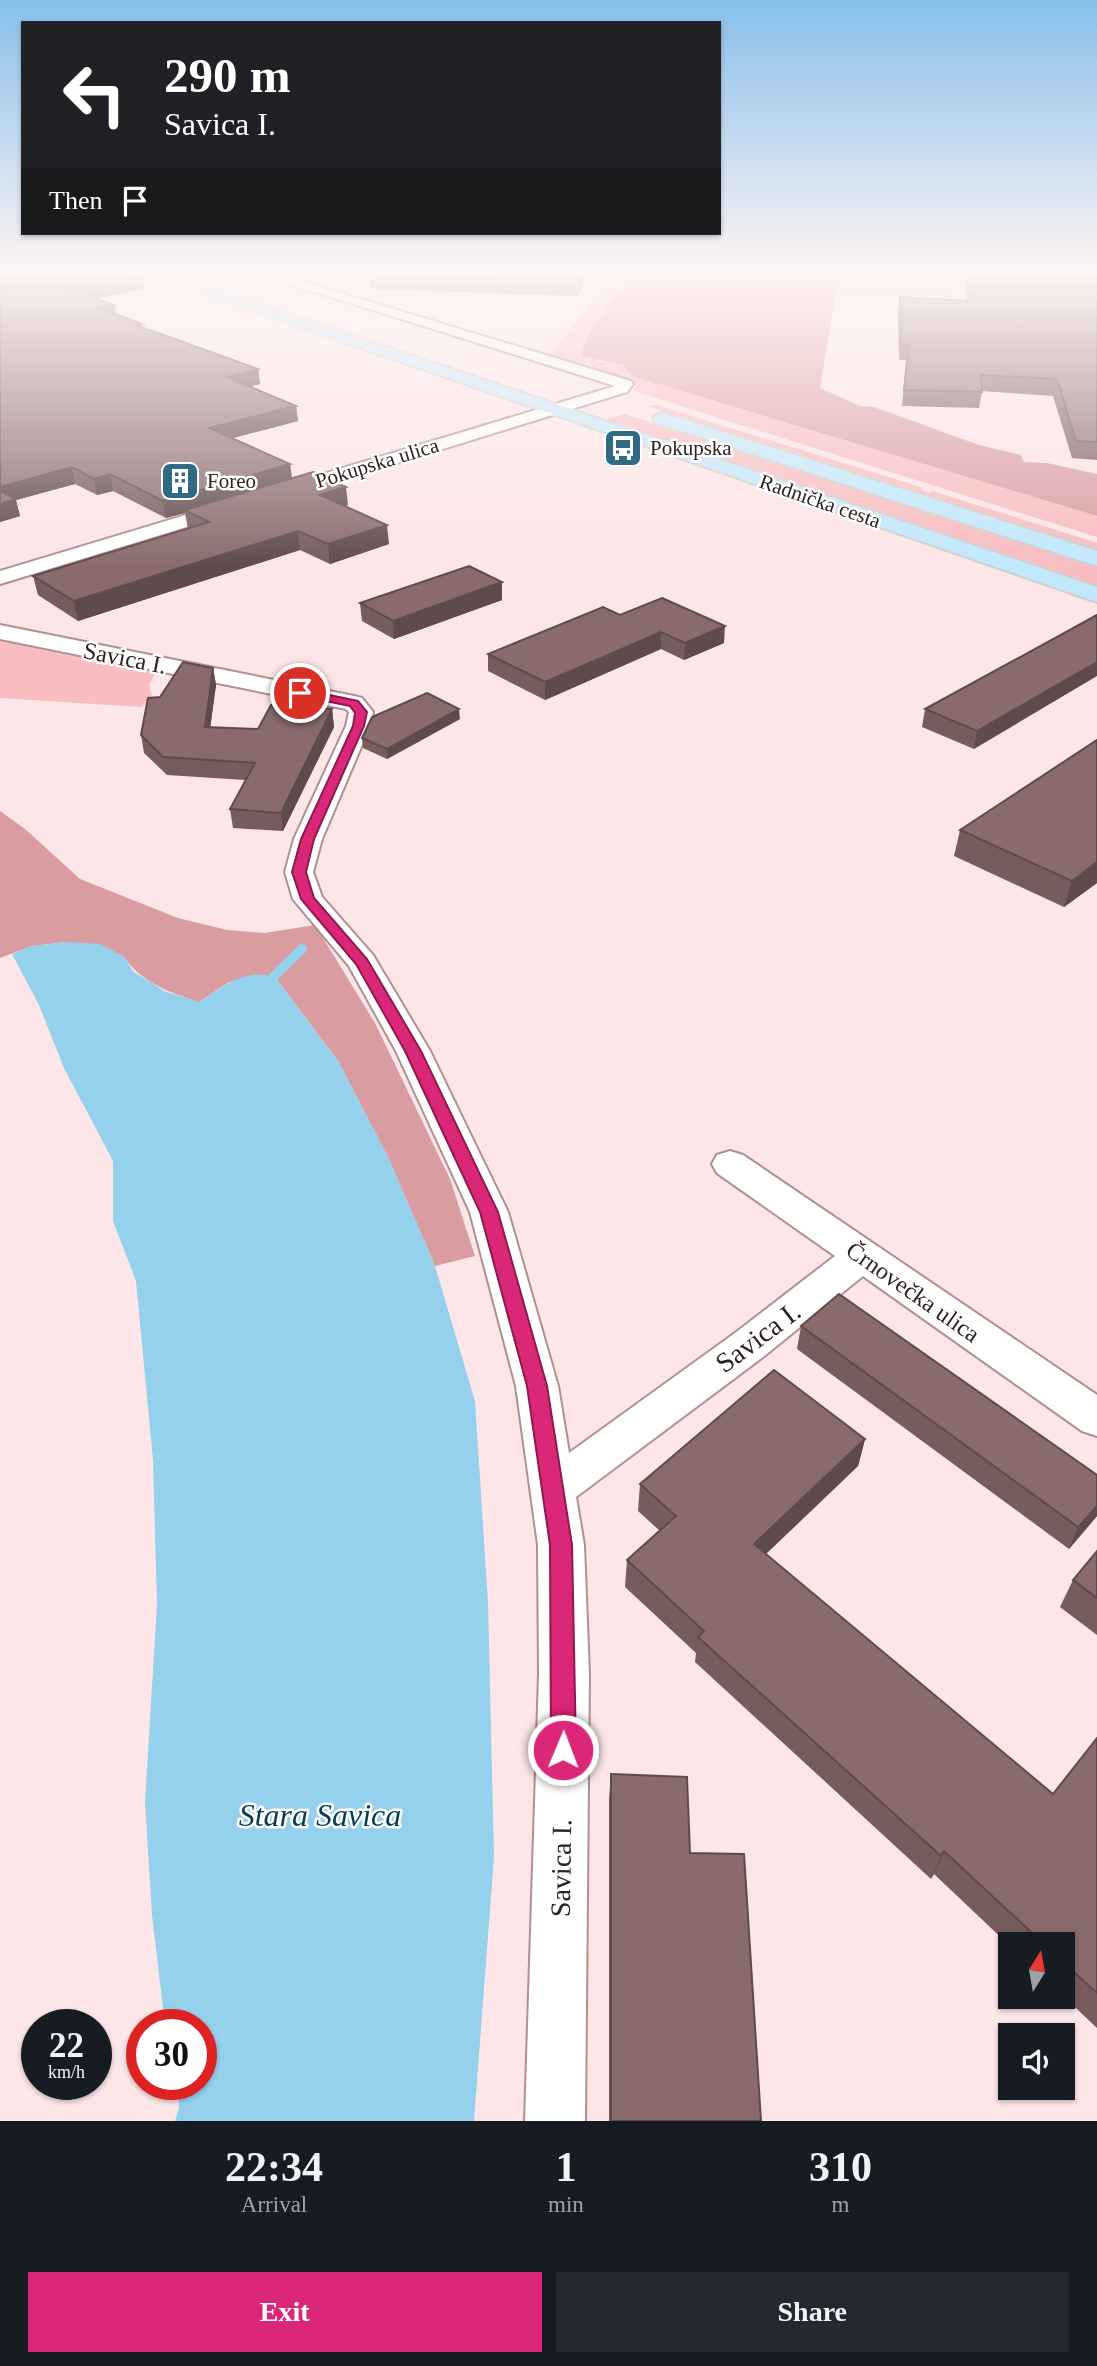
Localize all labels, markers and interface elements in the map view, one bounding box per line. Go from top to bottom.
text: 290 m [164,48,291,103]
icon: left [49,49,140,140]
text: Savica I. [164,106,276,142]
icon: arrive [116,182,154,220]
text: Then [49,186,102,215]
bus stop icon: Pokupska [602,427,644,469]
street label: Pokupska ulica [312,433,442,493]
place label: Pokupska [650,436,732,460]
building icon: Foreo [159,460,201,502]
place label: Foreo [207,469,256,493]
street label: Radnička cesta [756,469,884,533]
street label: Savica I. [81,637,169,679]
pin [270,663,330,723]
icon: arrive [281,674,319,712]
street label: Črnovečka ulica [841,1236,985,1348]
street label: Savica I. [710,1295,806,1379]
position arrow [526,1713,600,1787]
water label: Stara Savica [239,1797,401,1833]
street label: Savica I. [545,1819,577,1917]
north arrow [998,1932,1074,2009]
map controls [998,1932,1075,2100]
speed limit sign: 30 [126,2009,217,2100]
button: sound [998,2023,1075,2100]
text: 22 [49,2026,84,2065]
text: km/h [48,2062,85,2082]
text: 22:34 [225,2144,323,2190]
text: 1 [555,2144,576,2190]
text: 310 [809,2144,872,2190]
text: Arrival [241,2192,307,2217]
text: min [548,2192,584,2217]
text: m [831,2192,849,2217]
button: Exit [28,2272,542,2352]
button: Share [556,2272,1069,2352]

